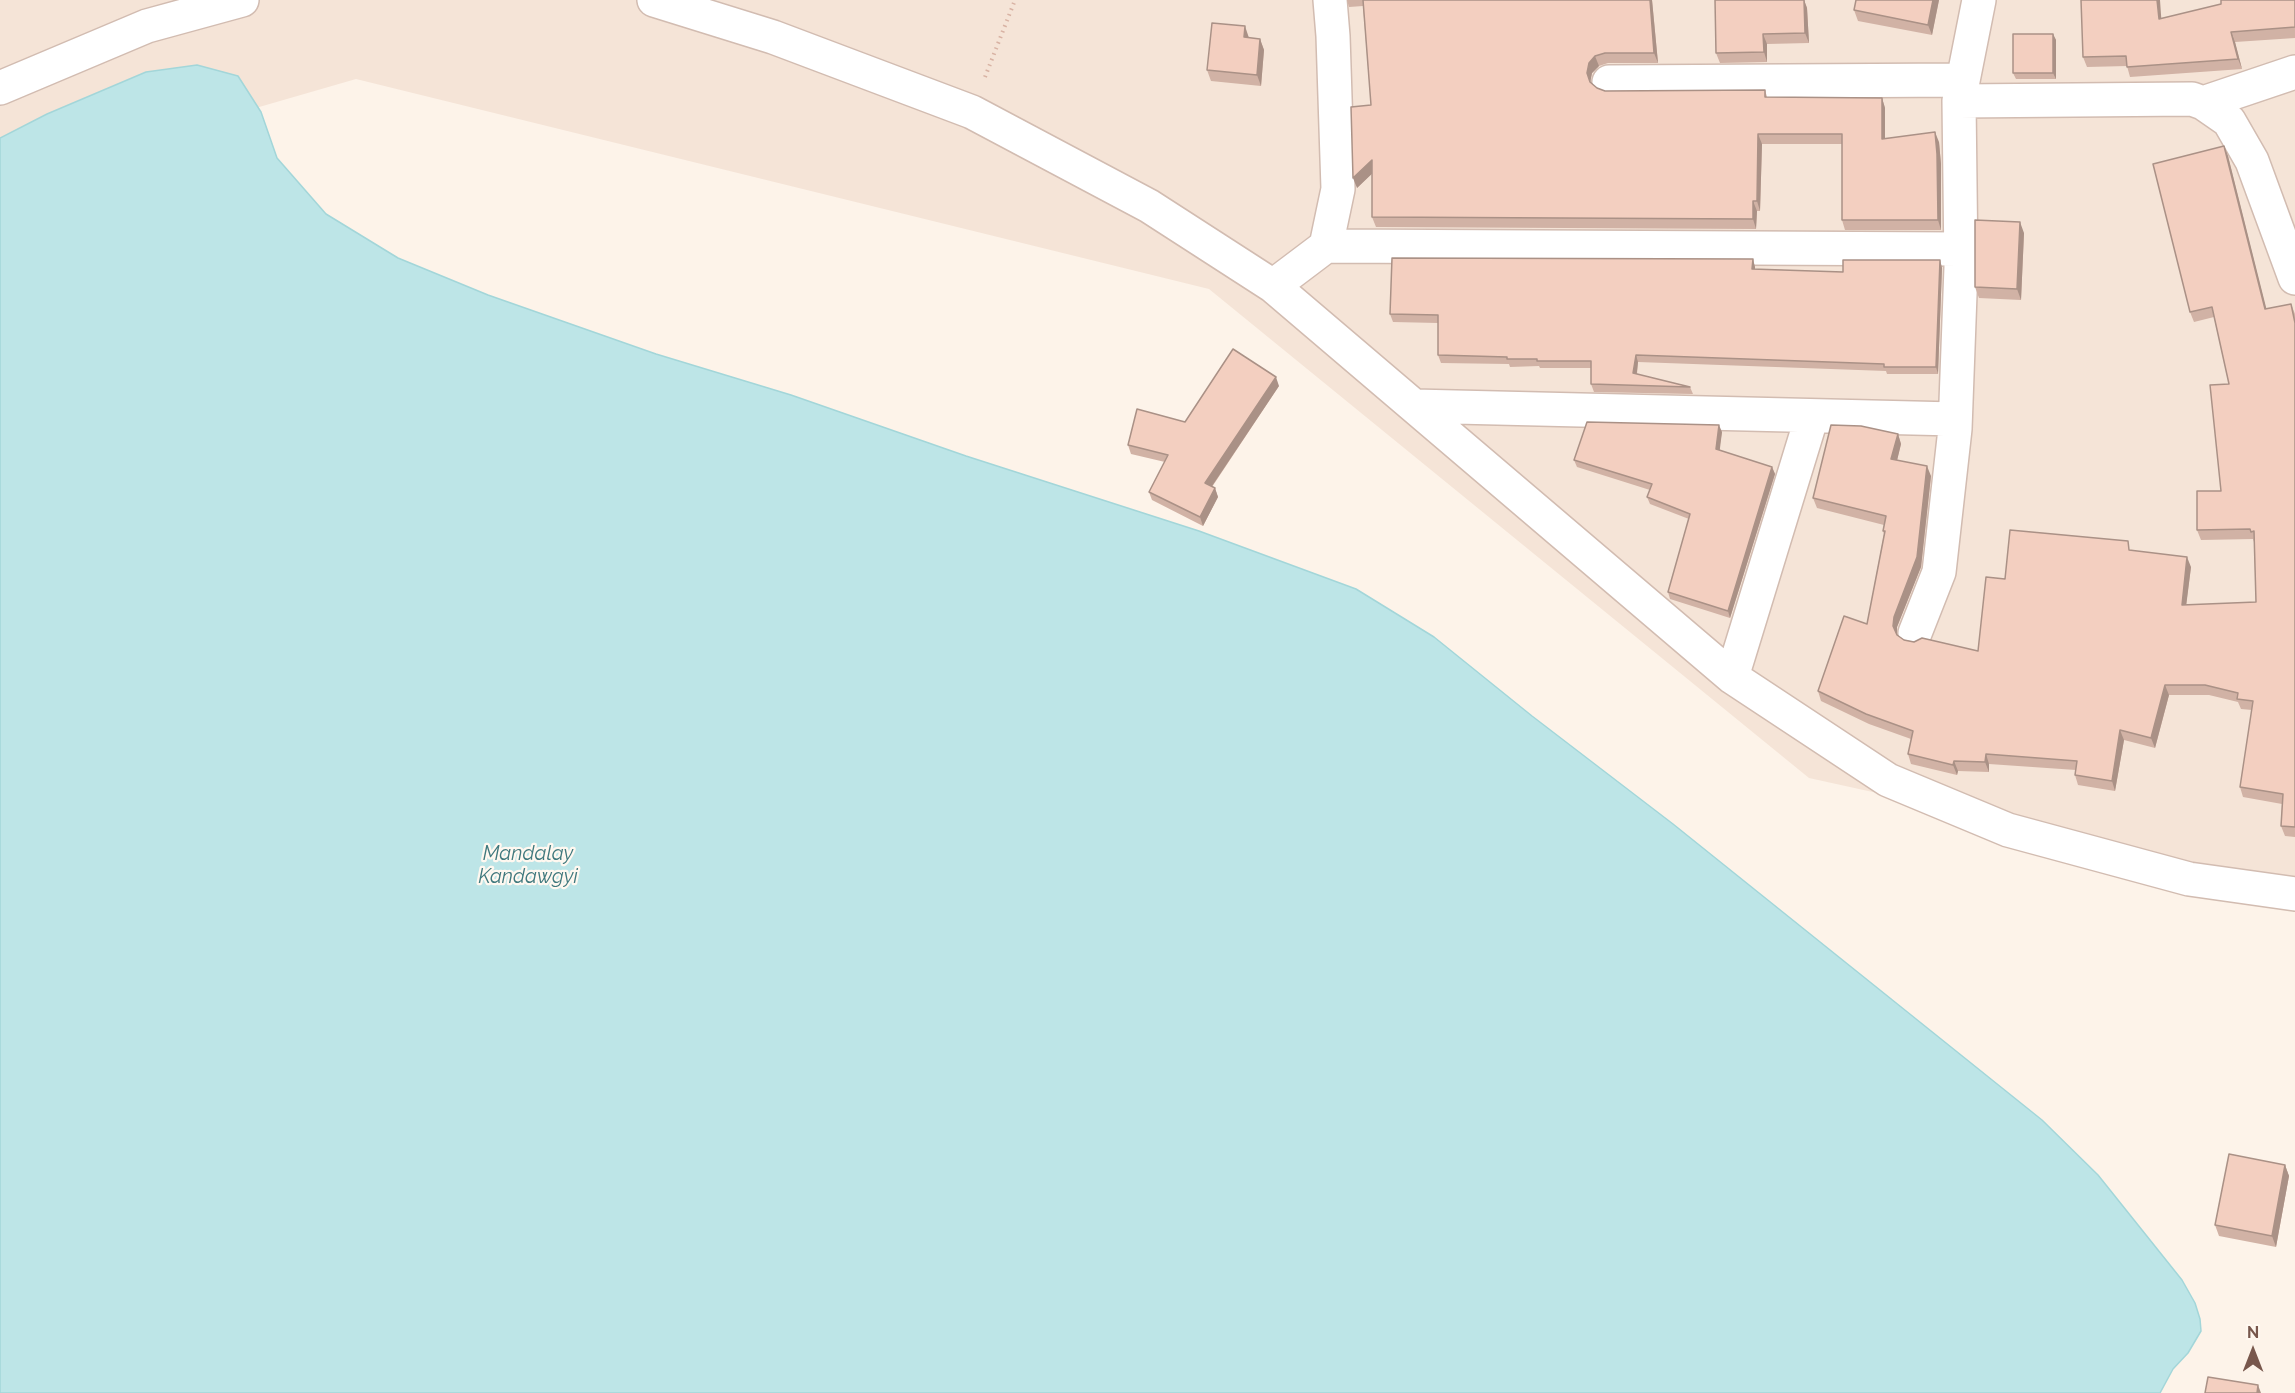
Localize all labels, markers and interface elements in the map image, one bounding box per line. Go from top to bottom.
water label: Mandalay Kandawgyi [478,842,578,889]
north arrow [2223,1321,2283,1381]
text: N [2247,1323,2259,1342]

